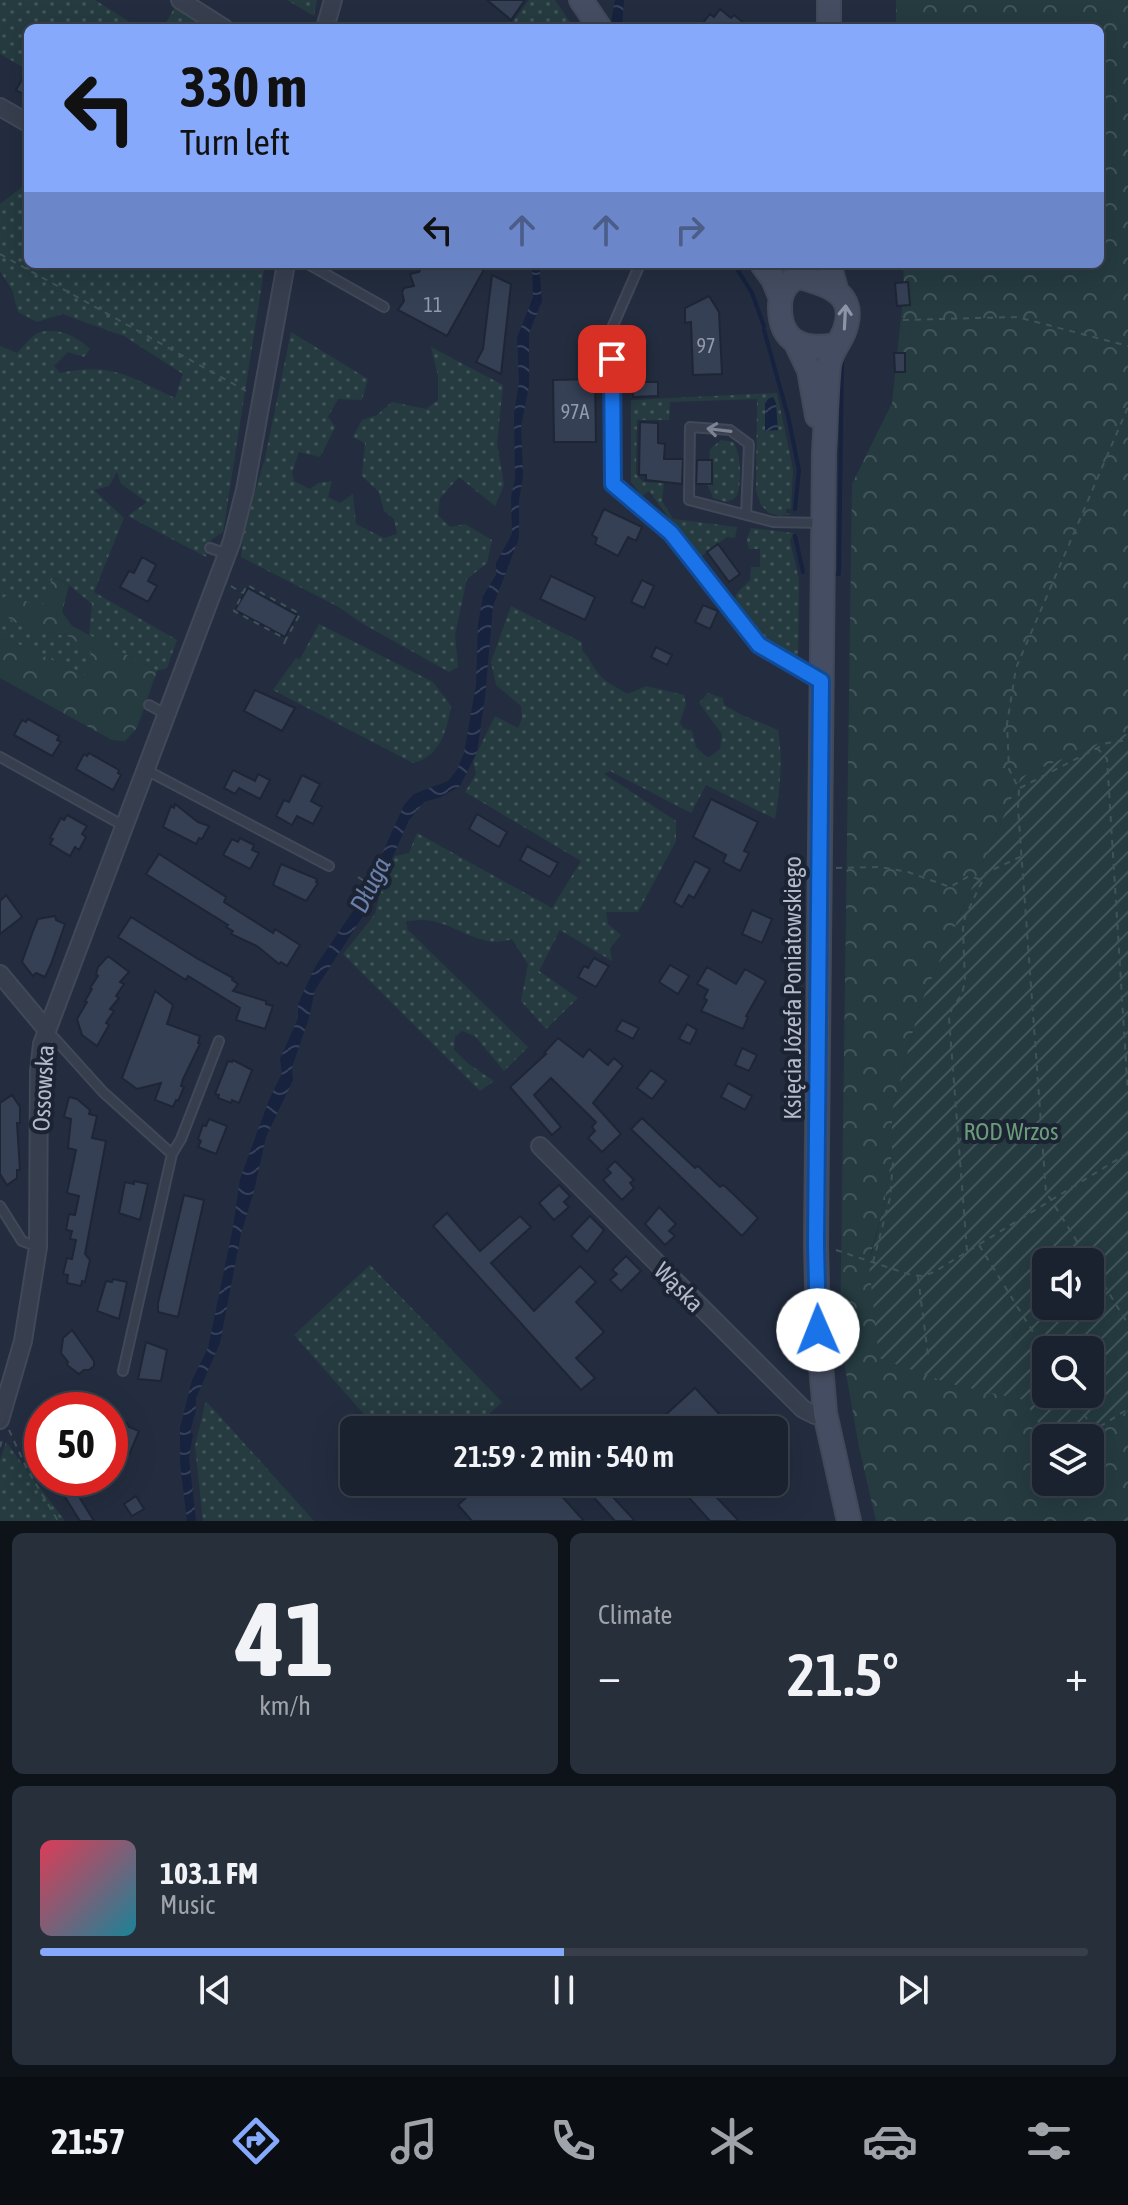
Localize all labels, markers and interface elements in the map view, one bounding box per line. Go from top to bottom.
text: 330 m [180,55,307,119]
icon: left [48,56,152,160]
text: Turn left [180,121,290,163]
icon: left [416,208,460,252]
icon: ahead [500,208,544,252]
icon: ahead [584,208,628,252]
icon: right [668,208,712,252]
house number: 11 [424,293,442,316]
one-way arrow [837,304,852,330]
pin [578,325,646,393]
house number: 97 [697,334,715,357]
icon: arrive [590,337,634,381]
house number: 97A [561,400,589,423]
one-way arrow [706,422,733,437]
water label: Długa [344,852,396,918]
street label: Księcia Józefa Poniatowskiego [779,856,806,1120]
street label: Ossowska [27,1044,59,1132]
park label: ROD Wrzos [963,1118,1059,1145]
map controls [1032,1248,1104,1496]
button: sound [1032,1248,1104,1320]
street label: Wąska [649,1257,709,1317]
position arrow [776,1288,860,1372]
button: search [1032,1336,1104,1408]
speed limit sign: 50 [24,1392,128,1496]
button: layers [1032,1424,1104,1496]
text: 21:59 · 2 min · 540 m [454,1439,674,1473]
text: 41 [236,1579,334,1698]
text: Climate [598,1600,672,1630]
text: 21.5° [787,1640,899,1709]
text: − [598,1650,621,1700]
text: + [1065,1650,1088,1700]
text: km/h [259,1691,311,1721]
text: 103.1 FM [160,1856,258,1890]
text: Music [160,1890,215,1920]
icon: previous [193,1968,237,2012]
icon: pause [542,1968,586,2012]
icon: next [891,1968,935,2012]
icon: directions [228,2113,284,2169]
icon: music [386,2113,442,2169]
icon: phone [545,2113,601,2169]
icon: climate [704,2113,760,2169]
icon: car [862,2113,918,2169]
icon: filters [1021,2113,1077,2169]
text: 21:57 [51,2120,125,2162]

